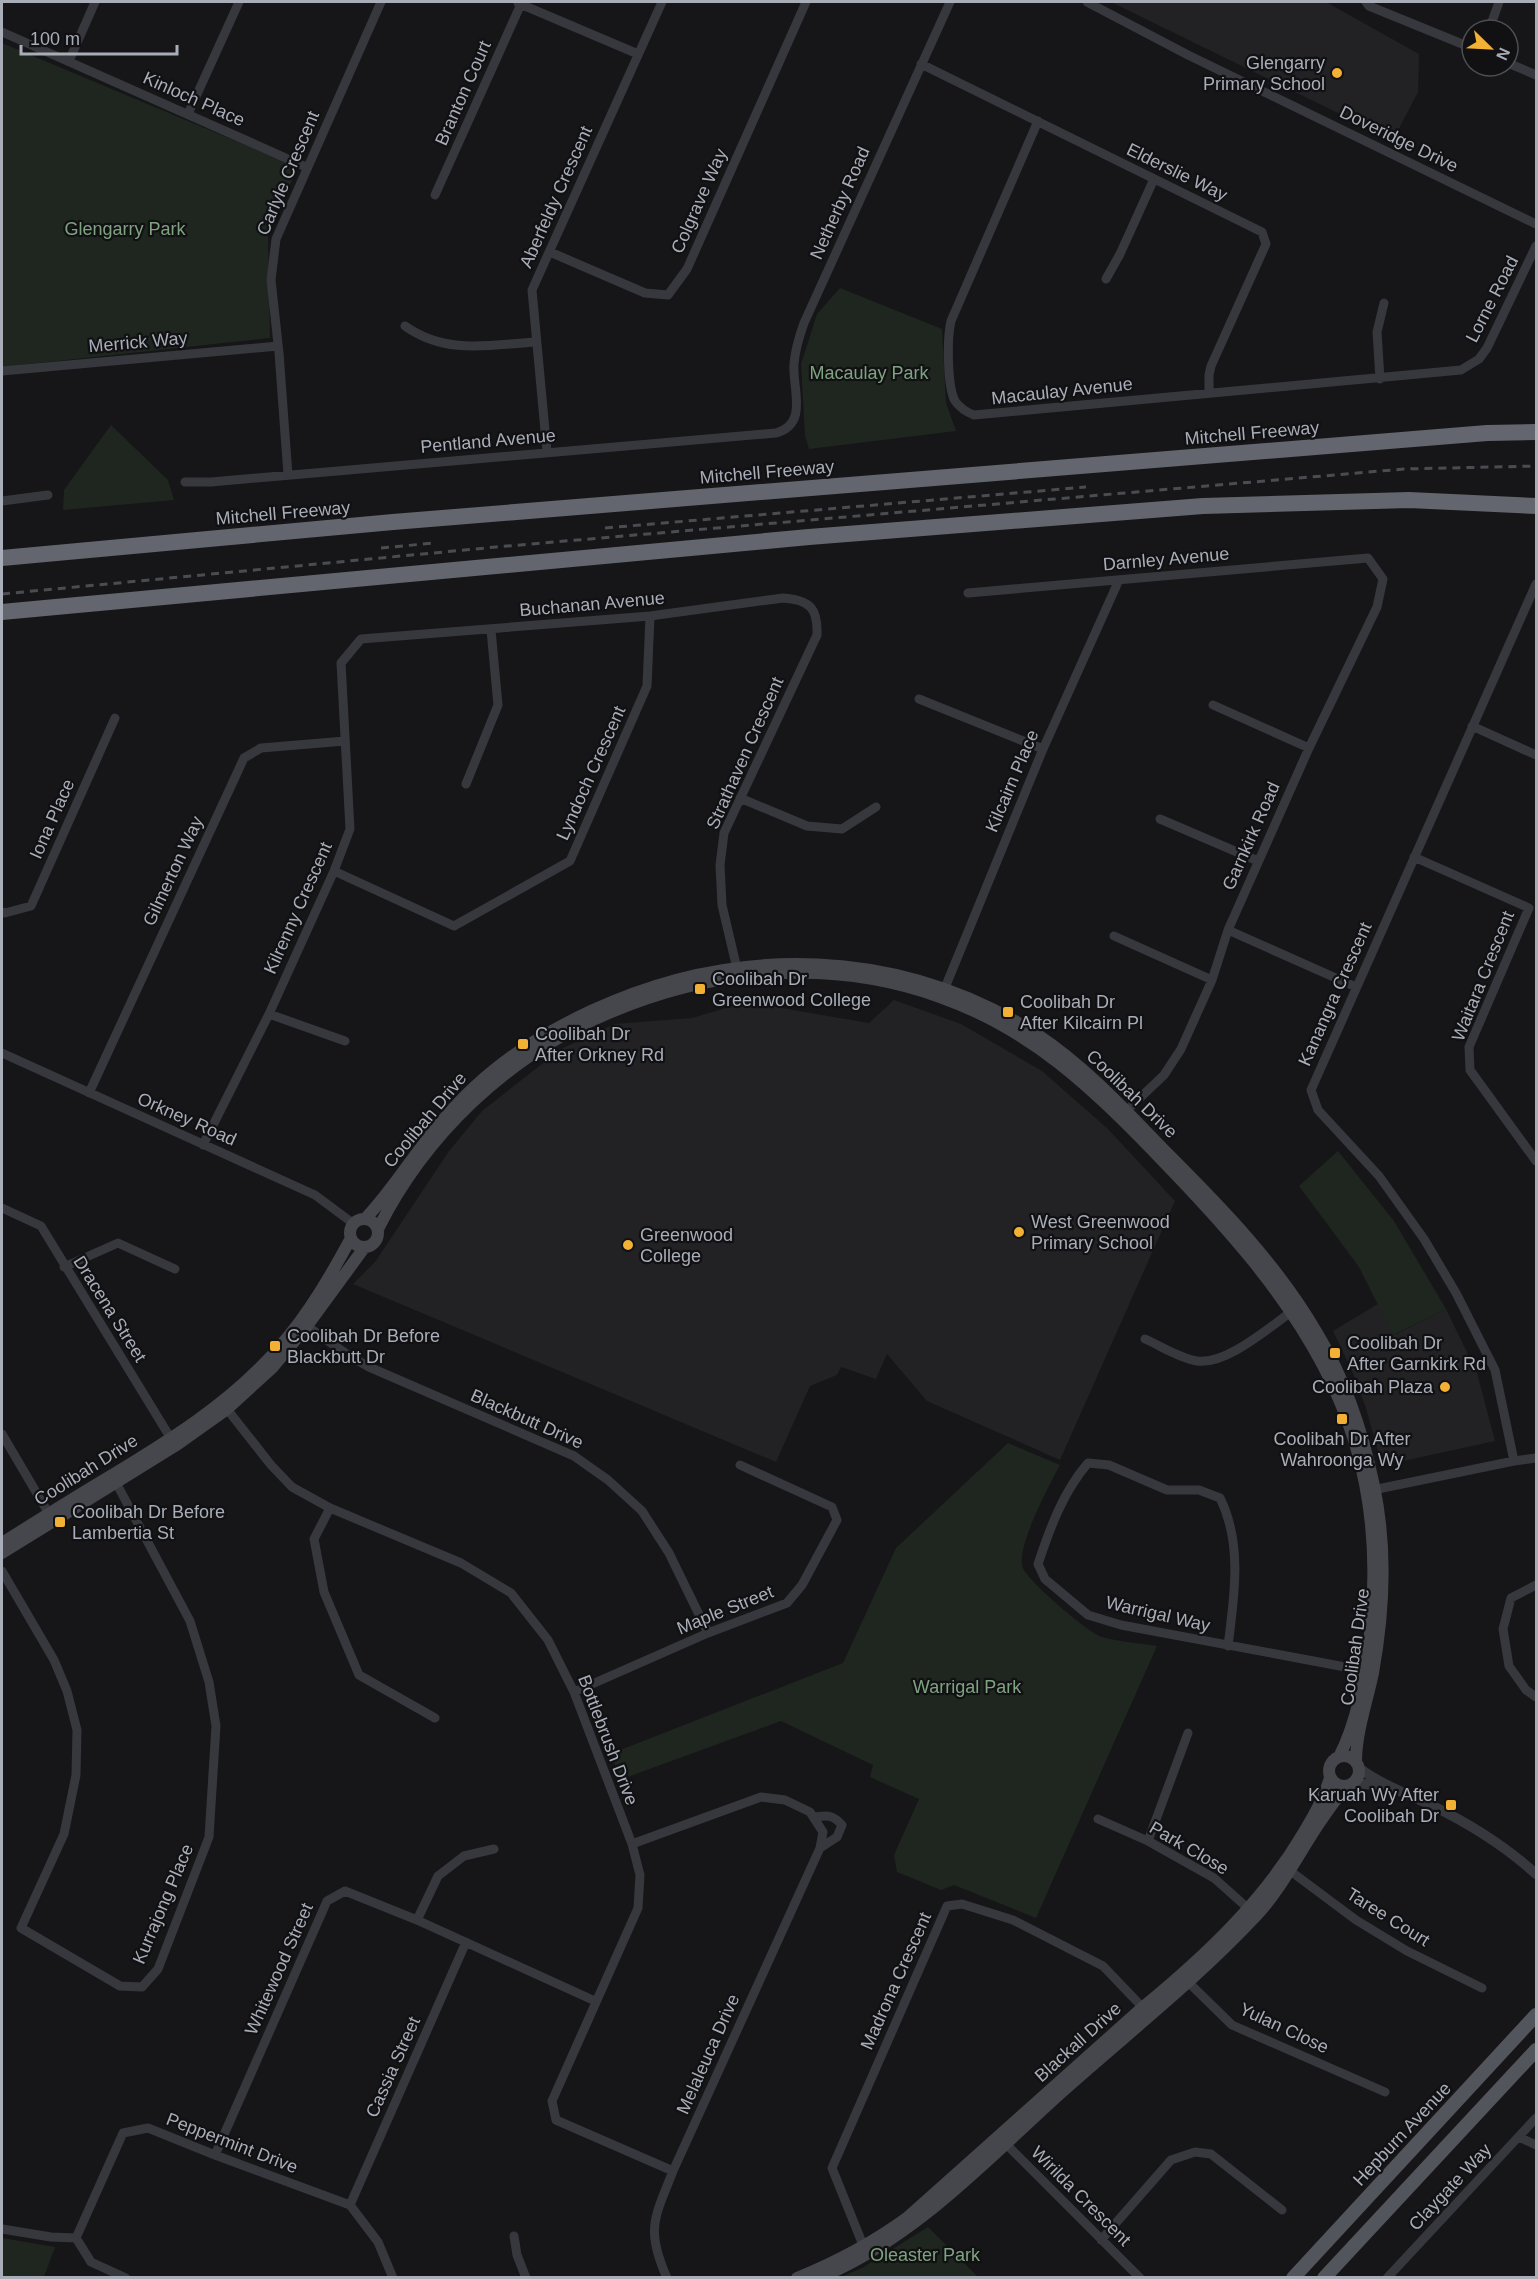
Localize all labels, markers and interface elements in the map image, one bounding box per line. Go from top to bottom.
scale bar [21,18,177,56]
north arrow [1460,18,1520,78]
text: 100 m [30,29,80,49]
street label: Branton Court [431,38,495,148]
text: N [1493,45,1513,63]
place label: Glengarry Primary School [1203,53,1325,94]
marker: Glengarry Primary School [1330,66,1344,80]
street label: Kinloch Place [140,68,248,130]
street label: Doveridge Drive [1337,102,1461,176]
street label: Carlyle Crescent [253,108,323,238]
street label: Aberfeldy Crescent [516,123,596,271]
street label: Elderslie Way [1123,139,1231,205]
street label: Netherby Road [806,144,874,262]
street label: Colgrave Way [667,146,731,256]
park label: Glengarry Park [64,219,187,239]
street label: Lorne Road [1462,253,1522,345]
street label: Merrick Way [88,328,188,356]
park label: Macaulay Park [809,363,930,383]
street label: Macaulay Avenue [990,374,1134,408]
street label: Mitchell Freeway [1184,417,1320,449]
street label: Pentland Avenue [419,425,557,457]
street label: Mitchell Freeway [699,456,835,488]
street label: Mitchell Freeway [215,497,351,529]
street label: Darnley Avenue [1102,544,1230,574]
street label: Buchanan Avenue [518,588,666,620]
street label: Strathaven Crescent [702,674,788,832]
street label: Lyndoch Crescent [552,703,630,843]
street label: Kilcairn Place [981,727,1043,835]
street label: Iona Place [26,776,78,862]
street label: Garnkirk Road [1218,779,1284,893]
street label: Gilmerton Way [139,813,207,929]
street label: Kilrenny Crescent [260,839,336,977]
street label: Waitara Crescent [1448,908,1518,1044]
street label: Kanangra Crescent [1294,919,1376,1069]
place label: Coolibah Dr Greenwood College [712,969,871,1010]
marker: Coolibah Dr Greenwood College [693,982,707,996]
place label: Coolibah Dr After Kilcairn Pl [1020,992,1143,1033]
marker: Coolibah Dr After Kilcairn Pl [1001,1005,1015,1019]
place label: Coolibah Dr After Orkney Rd [535,1024,664,1065]
marker: Coolibah Dr After Orkney Rd [516,1037,530,1051]
street label: Coolibah Drive [1083,1046,1181,1142]
street label: Coolibah Drive [379,1068,471,1172]
street label: Orkney Road [134,1088,240,1150]
place label: West Greenwood Primary School [1031,1212,1170,1253]
place label: Greenwood College [640,1225,733,1266]
marker: West Greenwood Primary School [1012,1225,1026,1239]
marker: Greenwood College [621,1238,635,1252]
street label: Dracena Street [69,1252,151,1366]
place label: Coolibah Dr Before Blackbutt Dr [287,1326,440,1367]
place label: Coolibah Dr After Garnkirk Rd [1347,1333,1486,1374]
marker: Coolibah Dr Before Blackbutt Dr [268,1339,282,1353]
marker: Coolibah Dr After Garnkirk Rd [1328,1346,1342,1360]
place label: Coolibah Plaza [1312,1377,1434,1397]
marker: Coolibah Plaza [1438,1380,1452,1394]
street label: Blackbutt Drive [468,1385,586,1453]
marker: Coolibah Dr After Wahroonga Wy [1335,1412,1349,1426]
place label: Coolibah Dr After Wahroonga Wy [1273,1429,1411,1470]
street label: Coolibah Drive [31,1430,141,1510]
place label: Coolibah Dr Before Lambertia St [72,1502,225,1543]
marker: Coolibah Dr Before Lambertia St [53,1515,67,1529]
street label: Maple Street [674,1582,776,1638]
street label: Coolibah Drive [1337,1587,1373,1707]
street label: Warrigal Way [1104,1592,1212,1636]
street label: Bottlebrush Drive [574,1672,642,1808]
park label: Warrigal Park [913,1677,1022,1697]
place label: Karuah Wy After Coolibah Dr [1308,1785,1439,1826]
marker: Karuah Wy After Coolibah Dr [1444,1798,1458,1812]
street label: Park Close [1146,1817,1232,1879]
street label: Kurrajong Place [129,1841,197,1967]
street label: Taree Court [1343,1884,1433,1950]
street label: Whitewood Street [241,1900,317,2038]
street label: Madrona Crescent [857,1909,935,2053]
street label: Melaleuca Drive [673,1991,743,2117]
street label: Blackall Drive [1031,1998,1125,2086]
street label: Yulan Close [1236,1999,1332,2057]
street label: Cassia Street [362,2014,424,2120]
street label: Hepburn Avenue [1349,2078,1455,2190]
street label: Peppermint Drive [164,2109,300,2177]
street label: Claygate Way [1405,2139,1495,2235]
street label: Wirilda Crescent [1027,2142,1135,2250]
park label: Oleaster Park [870,2245,981,2265]

